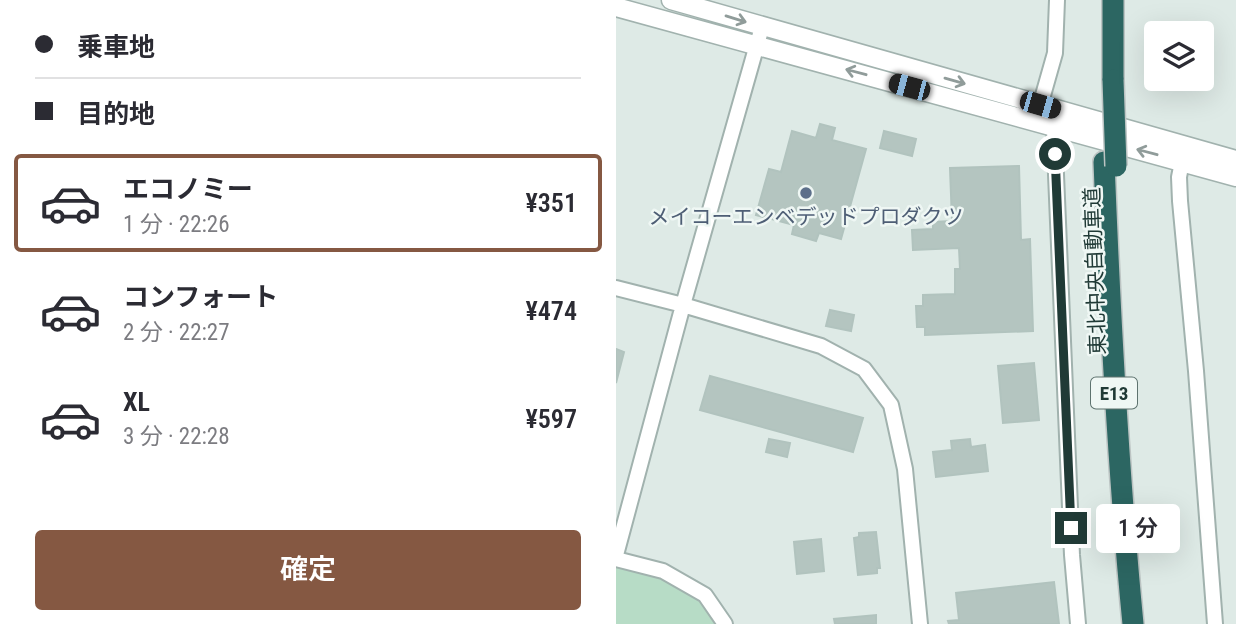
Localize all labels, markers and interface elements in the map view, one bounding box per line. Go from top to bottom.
one-way arrow [725,14,747,27]
map controls [1144,21,1214,91]
button: layers [1144,21,1214,91]
text: 乗車地 [77,32,155,62]
one-way arrow [846,65,868,78]
car [886,71,933,103]
one-way arrow [943,75,966,88]
car [1017,89,1064,121]
text: 目的地 [77,99,155,129]
route start [1039,138,1071,170]
one-way arrow [1136,145,1158,158]
icon: car [39,172,102,235]
text: エコノミー [123,174,253,204]
marker: メイコーエンベデッドプロダクツ [798,185,814,201]
street label: 東北中央自動車道 [1080,187,1110,355]
text: ¥351 [525,188,577,218]
place label: メイコーエンベデッドプロダクツ [649,205,964,229]
text: 1 分 · 22:26 [123,211,230,238]
icon: car [39,280,102,343]
text: コンフォート [123,282,278,312]
text: ¥474 [525,296,577,326]
text: 2 分 · 22:27 [123,319,230,346]
road number: E13 [1091,378,1137,408]
text: XL [123,387,150,417]
icon: car [39,388,102,451]
text: ¥597 [525,404,577,434]
text: 3 分 · 22:28 [123,423,230,450]
callout: 1 分 [1096,504,1180,552]
route end [1055,512,1087,544]
text: 1 分 [1118,515,1158,542]
button: 確定 [35,530,581,610]

